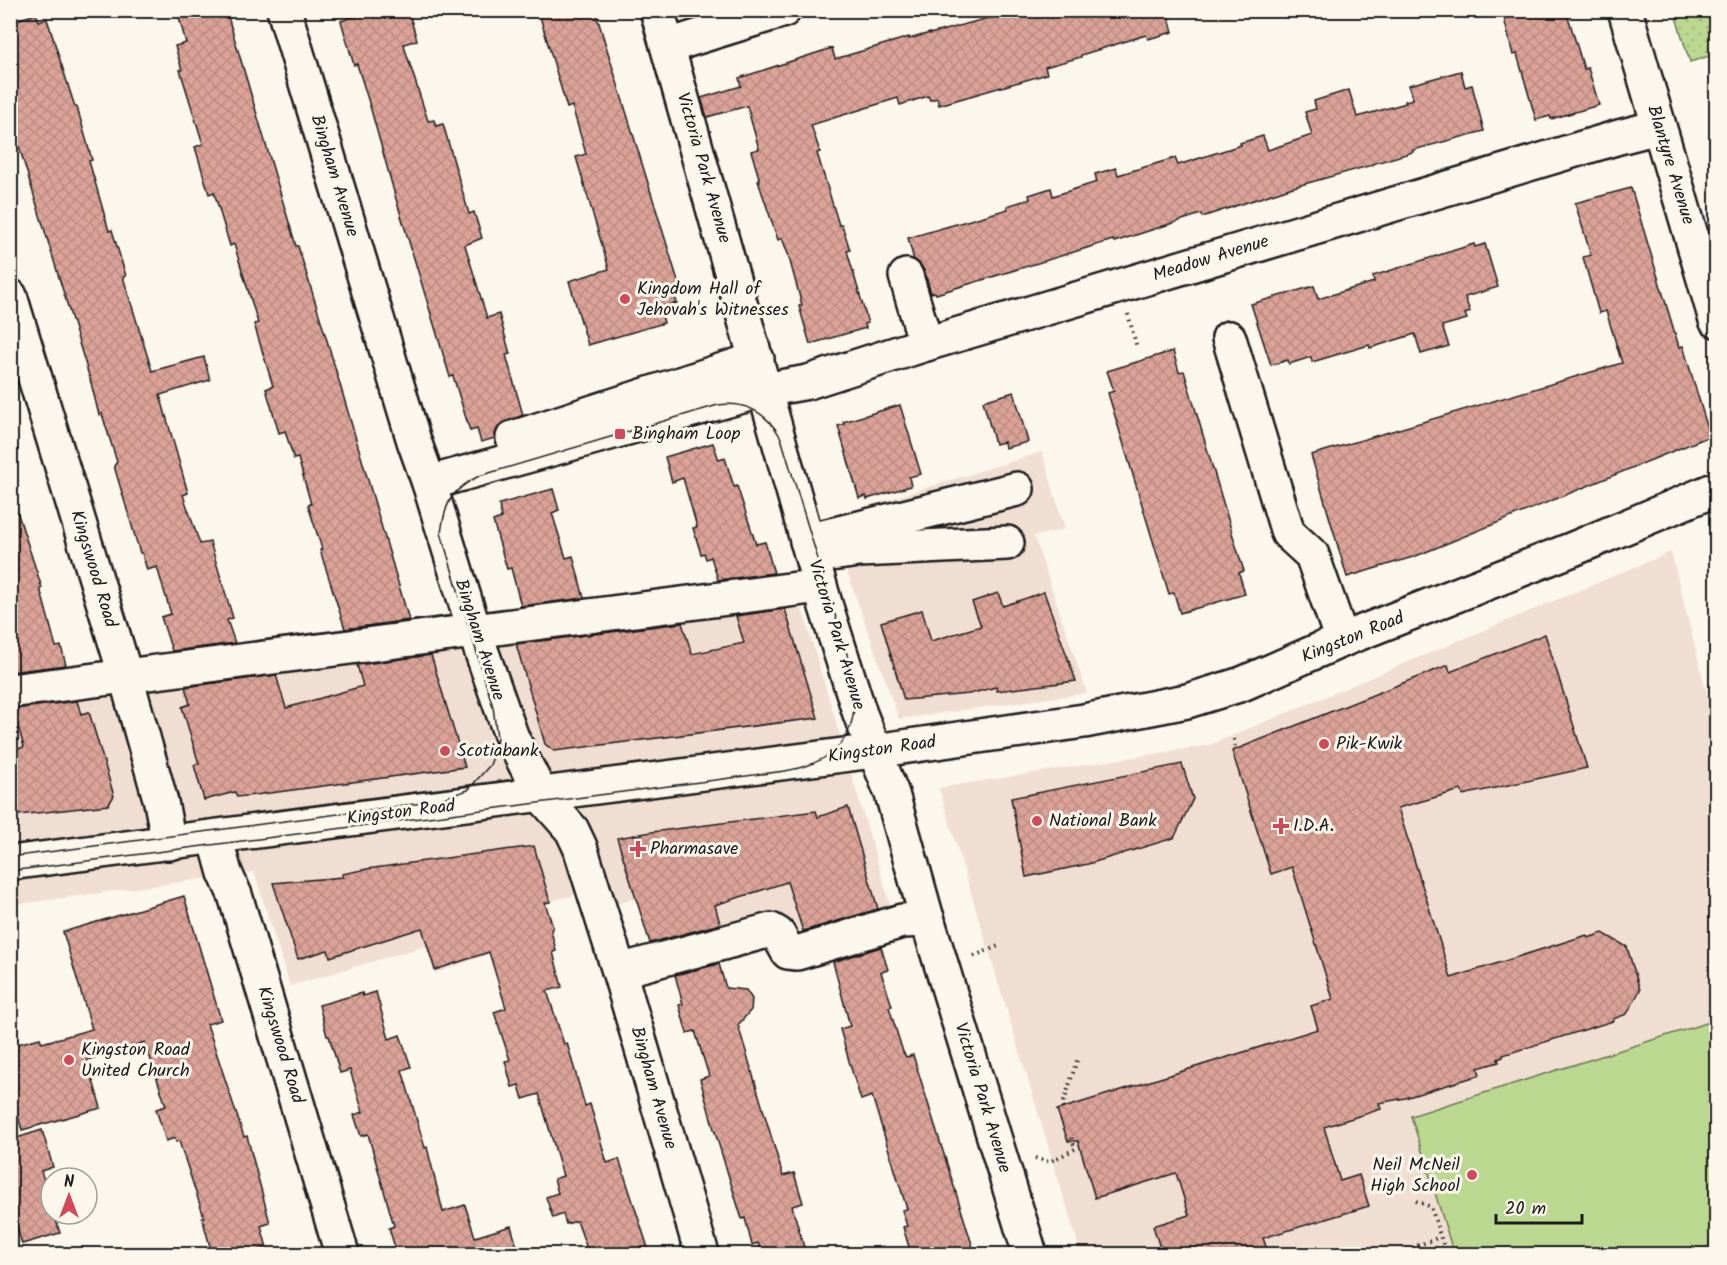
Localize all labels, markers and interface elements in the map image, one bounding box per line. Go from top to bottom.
street label: Victoria Park Avenue [668,89,738,247]
street label: Blantyre Avenue [1638,102,1702,228]
street label: Bingham Avenue [302,111,366,241]
street label: Meadow Avenue [1149,228,1273,290]
place label: Kingdom Hall of Jehovah's Witnesses [637,275,789,325]
marker: Kingdom Hall of Jehovah's Witnesses [618,292,632,306]
place label: Bingham Loop [632,420,741,449]
marker: Bingham Loop [613,427,627,441]
street label: Kingswood Road [61,507,125,632]
street label: Victoria Park Avenue [799,556,873,714]
street label: Bingham Avenue [446,575,512,705]
street label: Kingston Road [1297,604,1410,672]
street label: Kingston Road [826,728,939,772]
place label: Pik-Kwik [1336,730,1403,759]
place label: Scotiabank [457,737,539,766]
marker: Pik-Kwik [1317,737,1331,751]
marker: Scotiabank [438,744,452,758]
street label: Kingston Road [345,792,458,834]
place label: National Bank [1049,807,1157,836]
place label: I.D.A. [1293,812,1334,841]
marker: National Bank [1030,814,1044,828]
marker: I.D.A. [1274,819,1288,833]
place label: Pharmasave [650,835,738,864]
marker: Pharmasave [631,842,645,856]
street label: Kingswood Road [248,983,312,1108]
street label: Victoria Park Avenue [945,1019,1019,1177]
street label: Bingham Avenue [622,1023,684,1153]
place label: Kingston Road United Church [81,1036,191,1086]
marker: Kingston Road United Church [62,1053,76,1067]
place label: Neil McNeil High School [1370,1151,1461,1201]
north arrow [39,1166,99,1226]
marker: Neil McNeil High School [1465,1168,1479,1182]
text: N [64,1170,74,1195]
scale bar [1496,1187,1582,1225]
text: 20 m [1505,1195,1546,1224]

